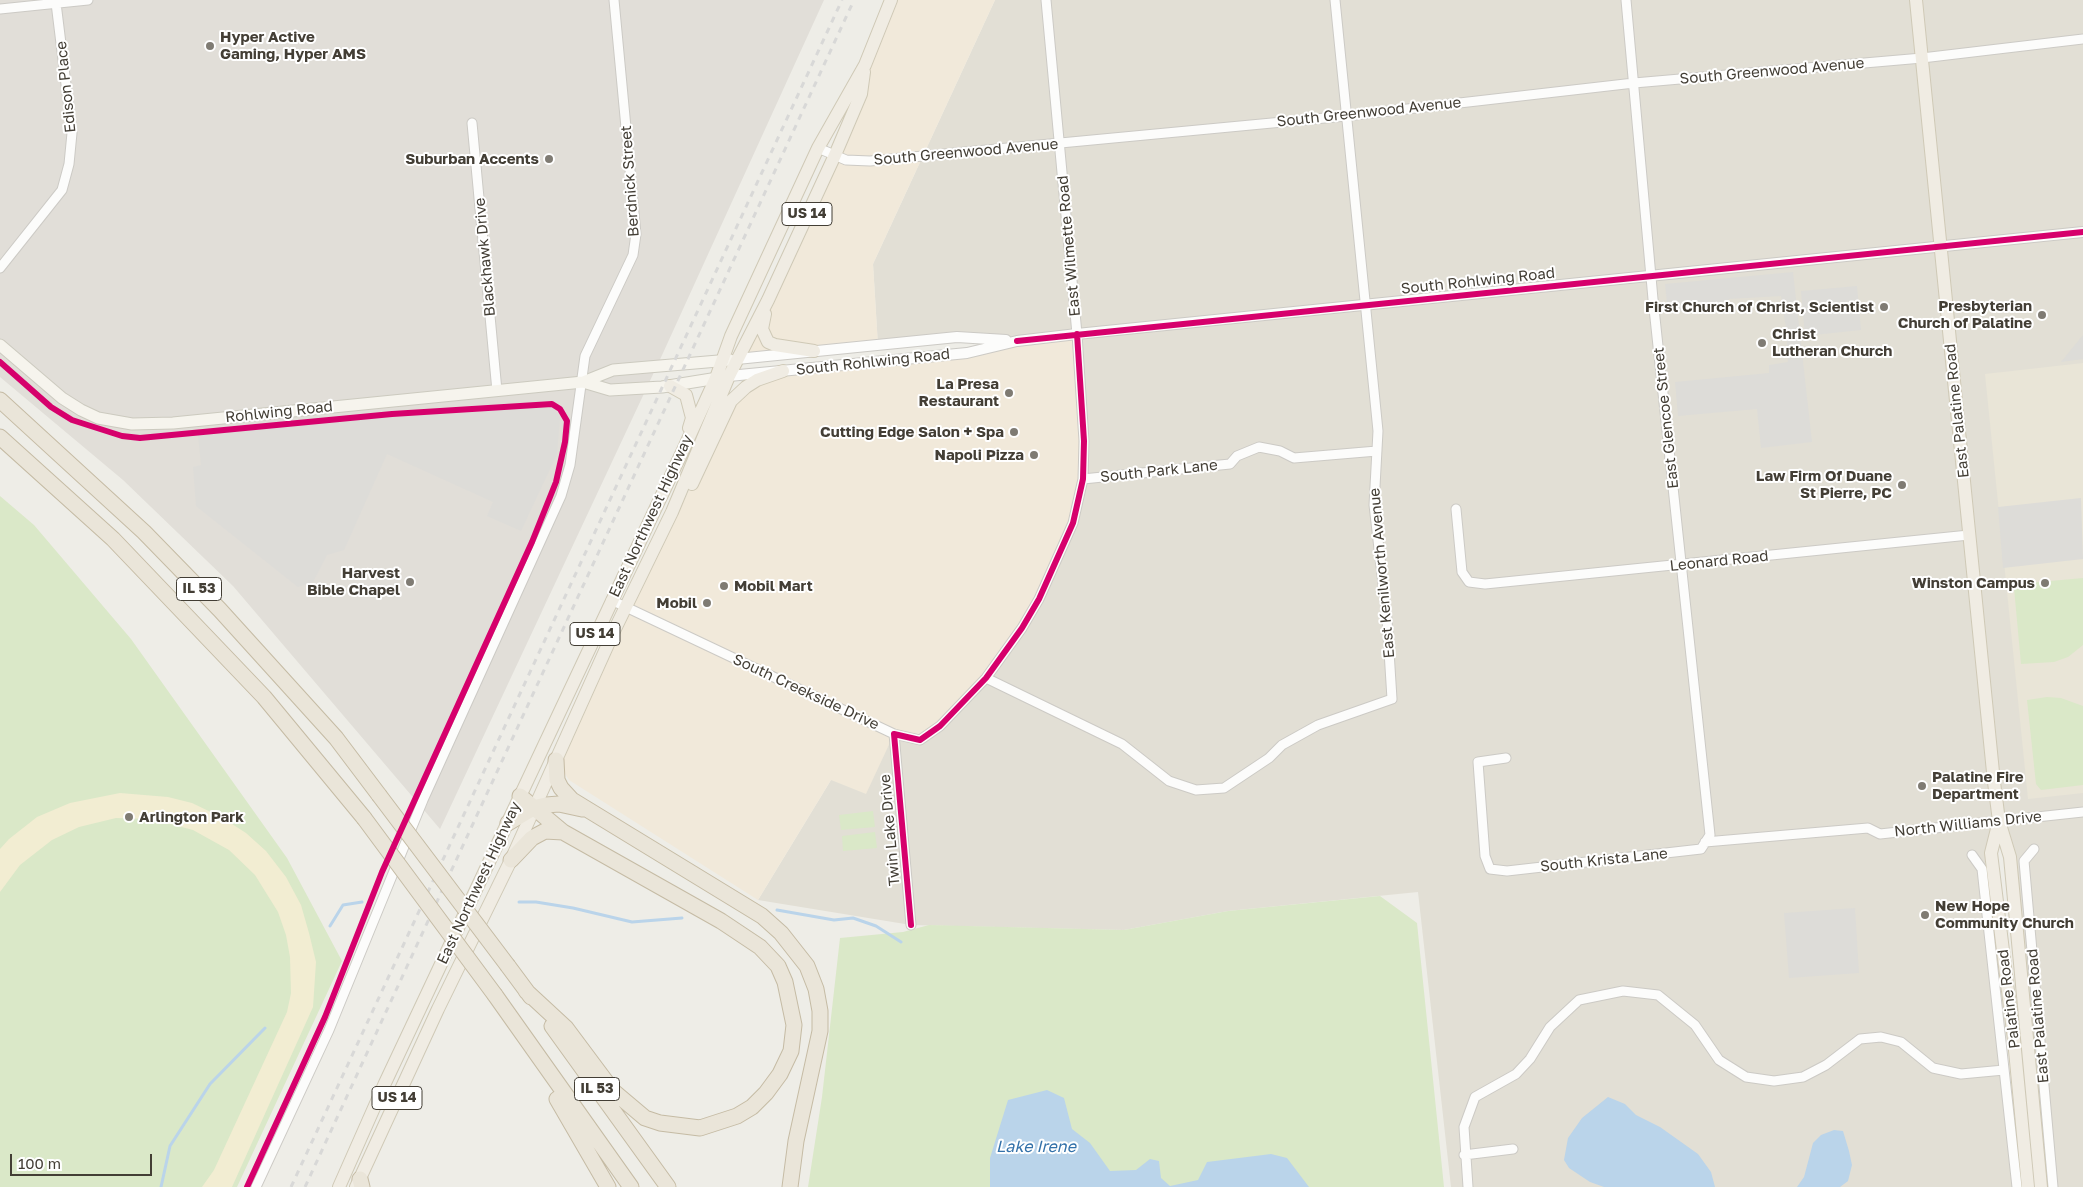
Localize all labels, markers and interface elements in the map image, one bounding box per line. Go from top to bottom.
place label: Hyper Active Gaming, Hyper AMS [220,28,366,63]
street label: Edison Place [52,40,80,134]
marker: Hyper Active Gaming, Hyper AMS [204,40,216,52]
street label: South Greenwood Avenue [1679,54,1865,88]
street label: South Greenwood Avenue [1276,93,1462,131]
street label: Berdnick Street [617,125,643,237]
street label: South Greenwood Avenue [873,135,1059,169]
place label: Suburban Accents [405,150,539,168]
marker: Suburban Accents [543,153,555,165]
street label: East Wilmette Road [1054,175,1084,317]
street label: Blackhawk Drive [471,197,499,317]
road number: US 14 [782,202,832,225]
street label: South Rohlwing Road [1400,264,1556,298]
place label: Presbyterian Church of Palatine [1898,297,2032,332]
place label: First Church of Christ, Scientist [1645,298,1874,316]
marker: First Church of Christ, Scientist [1878,301,1890,313]
marker: Presbyterian Church of Palatine [2036,309,2048,321]
place label: Christ Lutheran Church [1772,325,1892,360]
marker: Christ Lutheran Church [1756,337,1768,349]
street label: East Palatine Road [1941,343,1973,479]
street label: South Rohlwing Road [795,345,951,379]
street label: East Glencoe Street [1650,346,1682,490]
place label: La Presa Restaurant [919,375,999,410]
marker: La Presa Restaurant [1003,387,1015,399]
street label: Rohlwing Road [224,397,334,427]
place label: Cutting Edge Salon + Spa [820,423,1004,441]
marker: Cutting Edge Salon + Spa [1008,426,1020,438]
street label: East Northwest Highway [605,432,697,600]
place label: Napoli Pizza [934,446,1024,464]
marker: Napoli Pizza [1028,449,1040,461]
street label: South Park Lane [1099,456,1219,486]
place label: Law Firm Of Duane St Pierre, PC [1756,467,1892,502]
marker: Law Firm Of Duane St Pierre, PC [1896,479,1908,491]
street label: East Kenilworth Avenue [1366,487,1398,659]
street label: Leonard Road [1669,547,1769,575]
place label: Harvest Bible Chapel [307,564,400,599]
place label: Winston Campus [1912,574,2035,592]
marker: Harvest Bible Chapel [404,576,416,588]
place label: Mobil Mart [734,577,813,595]
marker: Winston Campus [2039,577,2051,589]
road number: IL 53 [176,578,222,600]
marker: Mobil Mart [718,580,730,592]
place label: Mobil [656,594,697,612]
marker: Mobil [701,597,713,609]
road number: US 14 [570,622,620,646]
street label: South Creekside Drive [730,650,882,734]
place label: Palatine Fire Department [1932,768,2024,803]
street label: Twin Lake Drive [876,773,904,887]
marker: Palatine Fire Department [1916,780,1928,792]
street label: East Northwest Highway [433,799,525,967]
street label: North Williams Drive [1893,807,2043,841]
place label: Arlington Park [139,808,244,826]
marker: Arlington Park [123,811,135,823]
street label: South Krista Lane [1539,844,1669,876]
place label: New Hope Community Church [1935,897,2074,932]
marker: New Hope Community Church [1919,909,1931,921]
street label: Palatine Road [1994,948,2024,1050]
street label: East Palatine Road [2023,948,2053,1084]
road number: IL 53 [574,1078,620,1100]
road number: US 14 [372,1086,422,1110]
water label: Lake Irene [996,1137,1076,1157]
scale bar [12,1144,155,1176]
text: 100 m [18,1154,61,1172]

